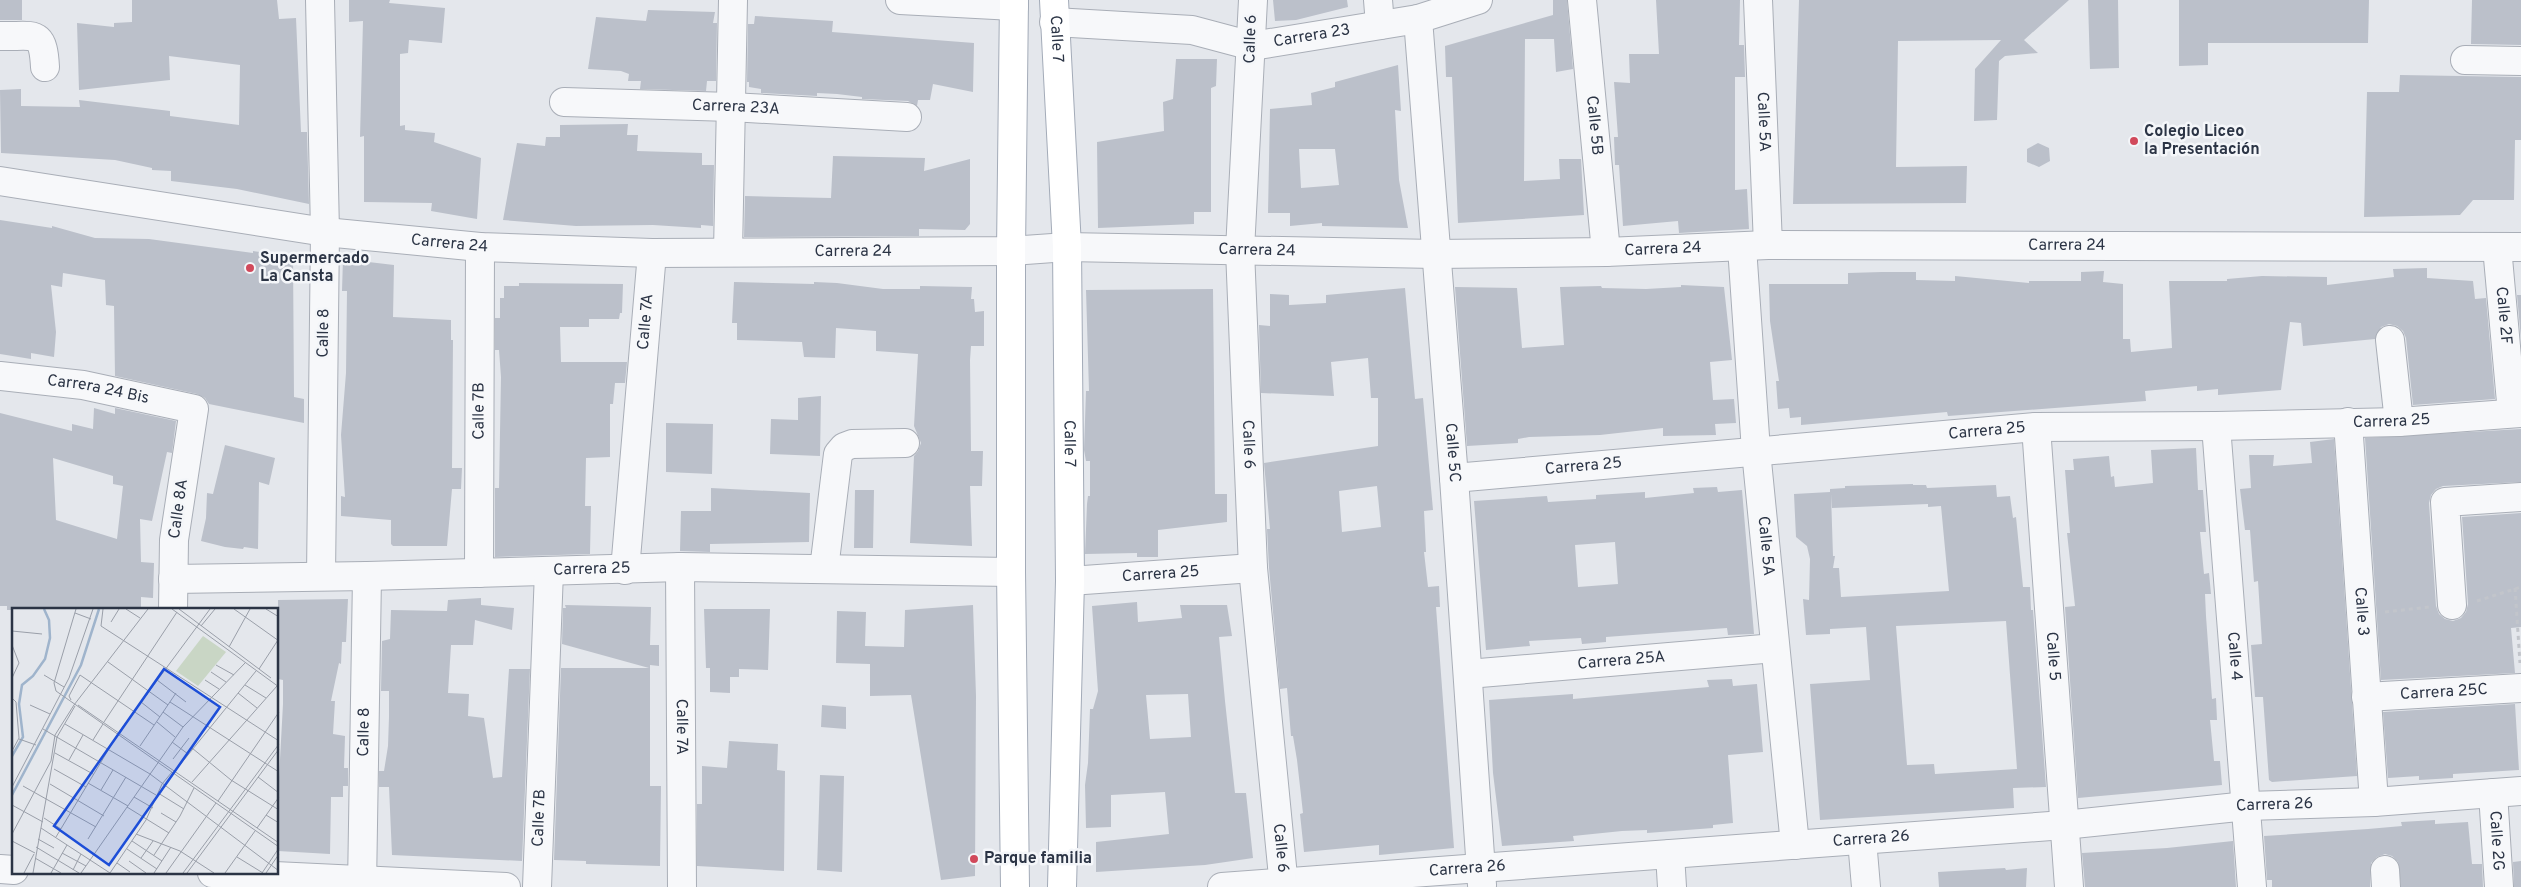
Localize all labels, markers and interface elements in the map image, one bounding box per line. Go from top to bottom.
street label: Calle 6 [1240,14,1262,64]
street label: Calle 7 [1045,15,1067,63]
street label: Carrera 23 [1272,20,1352,52]
street label: Calle 5A [1752,91,1774,152]
street label: Calle 5B [1581,95,1607,156]
street label: Carrera 23A [692,96,781,120]
place label: Colegio Liceo la Presentación [2144,122,2260,160]
marker: Colegio Liceo la Presentación [2128,135,2140,147]
street label: Carrera 24 [410,230,488,257]
street label: Carrera 24 [2028,236,2106,256]
street label: Carrera 24 [1624,238,1702,261]
street label: Carrera 24 [1218,240,1296,261]
street label: Carrera 24 [814,242,892,262]
place label: Supermercado La Cansta [260,249,369,287]
marker: Supermercado La Cansta [244,262,256,274]
street label: Calle 2F [2491,286,2516,346]
street label: Calle 7A [634,293,658,351]
street label: Calle 8 [314,308,334,358]
street label: Carrera 24 Bis [46,371,151,409]
street label: Calle 7B [469,382,490,440]
street label: Carrera 25 [2353,410,2431,433]
street label: Carrera 25 [1947,418,2026,445]
street label: Calle 7 [1059,420,1079,467]
street label: Calle 6 [1237,420,1259,469]
street label: Calle 5C [1440,422,1464,483]
street label: Carrera 25 [1544,453,1623,480]
street label: Calle 8A [165,478,193,540]
street label: Calle 5A [1752,515,1778,577]
street label: Carrera 25 [553,558,631,581]
street label: Carrera 25 [1121,562,1200,587]
street label: Calle 3 [2349,586,2373,637]
inset map [12,608,279,874]
street label: Calle 5 [2041,631,2064,682]
street label: Calle 4 [2222,631,2246,682]
street label: Carrera 25A [1577,647,1666,675]
street label: Carrera 25C [2399,680,2488,705]
street label: Calle 7A [671,699,691,755]
street label: Calle 8 [354,707,375,757]
street label: Calle 7B [529,789,551,847]
street label: Carrera 26 [2235,794,2314,817]
street label: Calle 2G [2484,810,2508,872]
street label: Calle 6 [1268,823,1293,873]
street label: Carrera 26 [1832,826,1910,852]
place label: Parque familia [984,849,1092,869]
marker: Parque familia [968,853,980,865]
street label: Carrera 26 [1428,856,1507,882]

